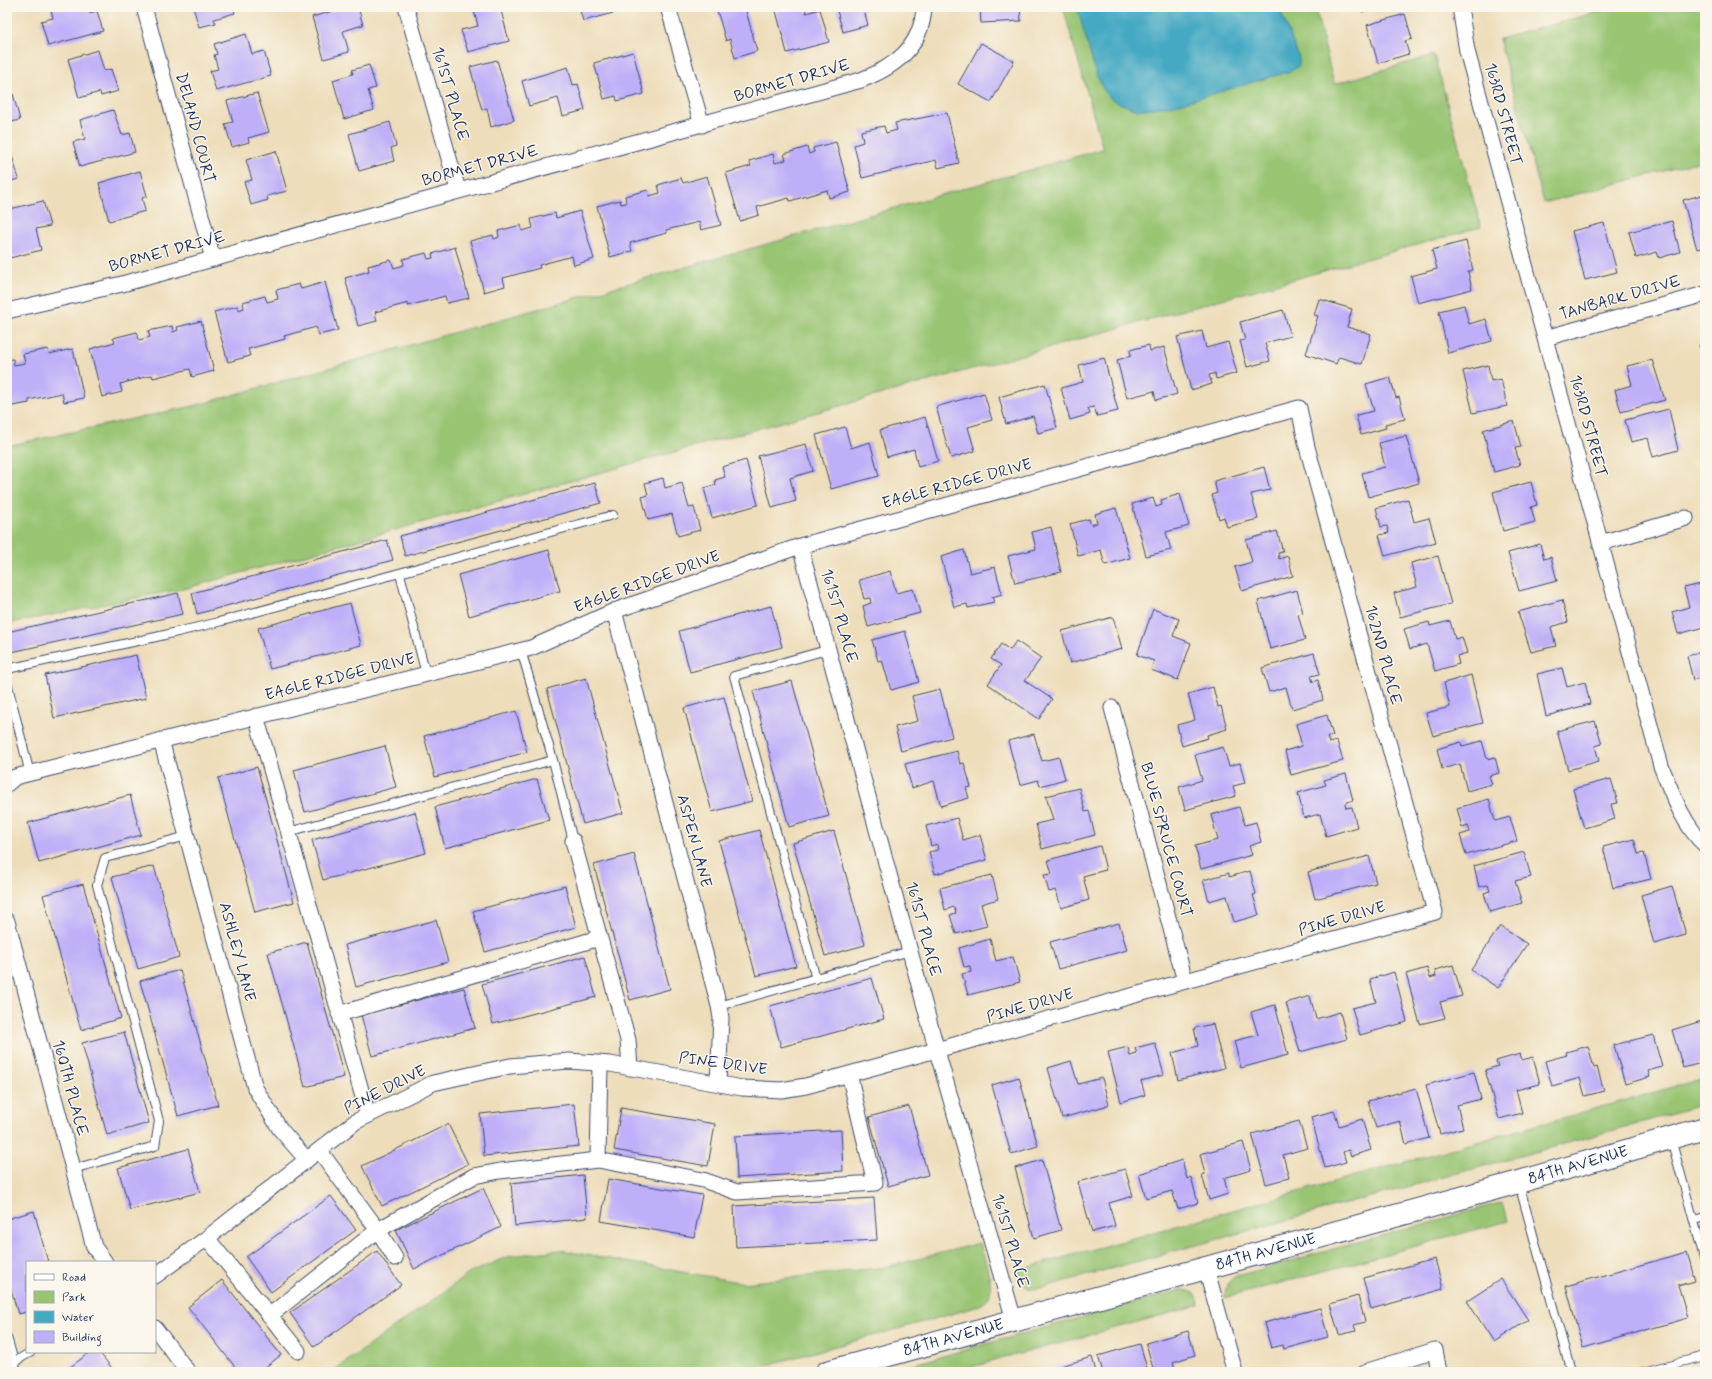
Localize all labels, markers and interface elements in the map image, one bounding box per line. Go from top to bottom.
street label: 161ST PLACE [426,44,474,144]
street label: BORMET DRIVE [732,54,852,108]
street label: 163RD STREET [1479,61,1527,167]
street label: DELAND COURT [170,70,220,186]
street label: BORMET DRIVE [420,140,540,192]
street label: BORMET DRIVE [107,226,227,278]
street label: TANBARK DRIVE [1557,271,1683,325]
street label: 163RD STREET [1564,373,1612,479]
street label: EAGLE RIDGE DRIVE [880,454,1034,514]
street label: EAGLE RIDGE DRIVE [571,546,723,618]
street label: 161ST PLACE [815,566,863,666]
street label: 162ND PLACE [1360,603,1406,707]
street label: EAGLE RIDGE DRIVE [263,648,417,706]
street label: BLUE SPRUCE COURT [1135,760,1197,920]
street label: ASPEN LANE [672,792,716,890]
street label: 161ST PLACE [900,879,946,979]
street label: PINE DRIVE [1296,897,1388,941]
street label: ASHLEY LANE [214,900,260,1004]
street label: PINE DRIVE [984,984,1076,1028]
street label: 160TH PLACE [47,1038,93,1138]
street label: PINE DRIVE [677,1047,769,1081]
street label: PINE DRIVE [340,1060,430,1120]
street label: 84TH AVENUE [1525,1140,1630,1189]
street label: 161ST PLACE [986,1191,1034,1291]
street label: 84TH AVENUE [1213,1228,1318,1275]
legend [26,1261,156,1353]
text: Road [62,1270,86,1286]
text: Park [62,1290,86,1306]
text: Water [62,1310,94,1326]
street label: 84TH AVENUE [901,1314,1006,1361]
text: Building [62,1330,102,1347]

